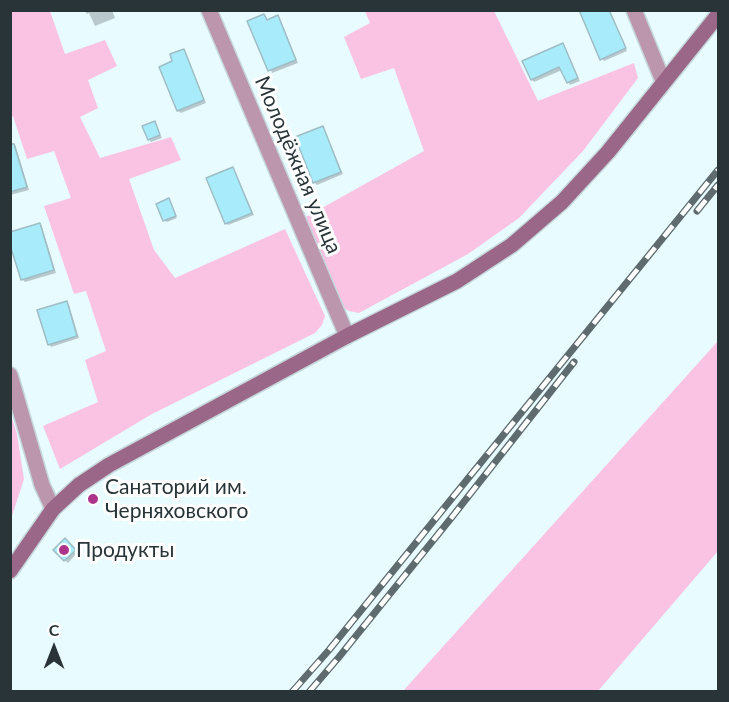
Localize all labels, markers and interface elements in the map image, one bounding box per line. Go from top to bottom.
street label: Молодёжная улица [249,73,347,257]
place label: Санаторий им. Черняховского [105,474,248,524]
marker: Санаторий им. Черняховского [86,492,100,506]
place label: Продукты [76,537,175,563]
marker: Продукты [57,543,71,557]
north arrow [24,618,84,678]
text: С [49,620,59,639]

